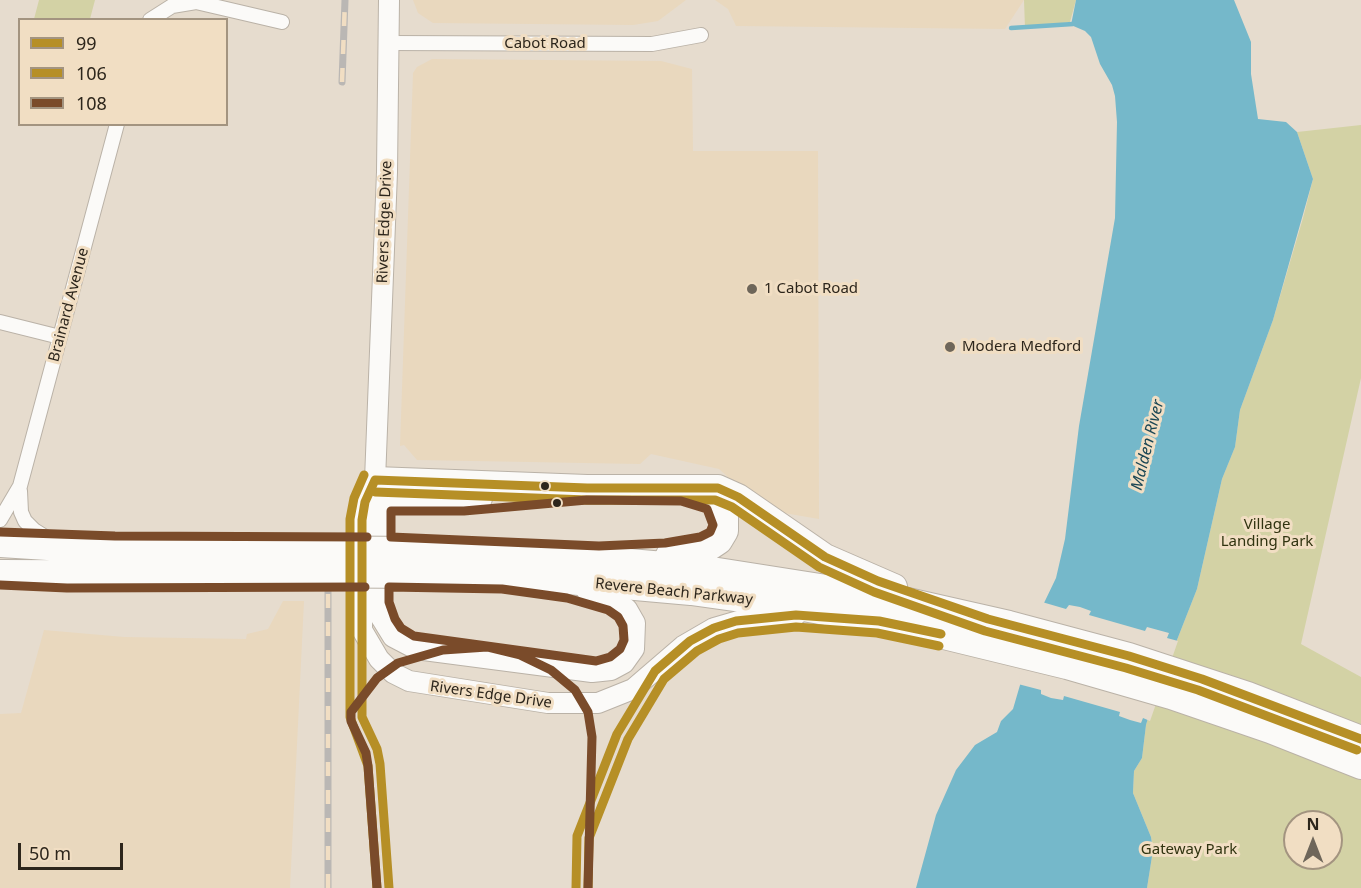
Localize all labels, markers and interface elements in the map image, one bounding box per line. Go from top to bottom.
legend [18,18,228,126]
text: 99 [76,31,97,55]
street label: Cabot Road [504,35,586,53]
text: 106 [76,61,107,85]
text: 108 [76,91,107,115]
street label: Rivers Edge Drive [374,160,396,284]
street label: Brainard Avenue [45,246,93,364]
place label: 1 Cabot Road [764,280,858,298]
marker: 1 Cabot Road [745,282,759,296]
place label: Modera Medford [962,338,1081,356]
marker: Modera Medford [943,340,957,354]
water label: Malden River [1128,398,1168,492]
unlabelled marker [539,480,551,492]
unlabelled marker [551,497,563,509]
park label: Village Landing Park [1221,516,1313,551]
street label: Revere Beach Parkway [594,575,754,609]
street label: Rivers Edge Drive [429,678,553,712]
north arrow [1283,810,1343,870]
text: N [1306,813,1320,835]
scale bar [21,831,126,869]
text: 50 m [29,841,71,865]
park label: Gateway Park [1141,841,1237,859]

